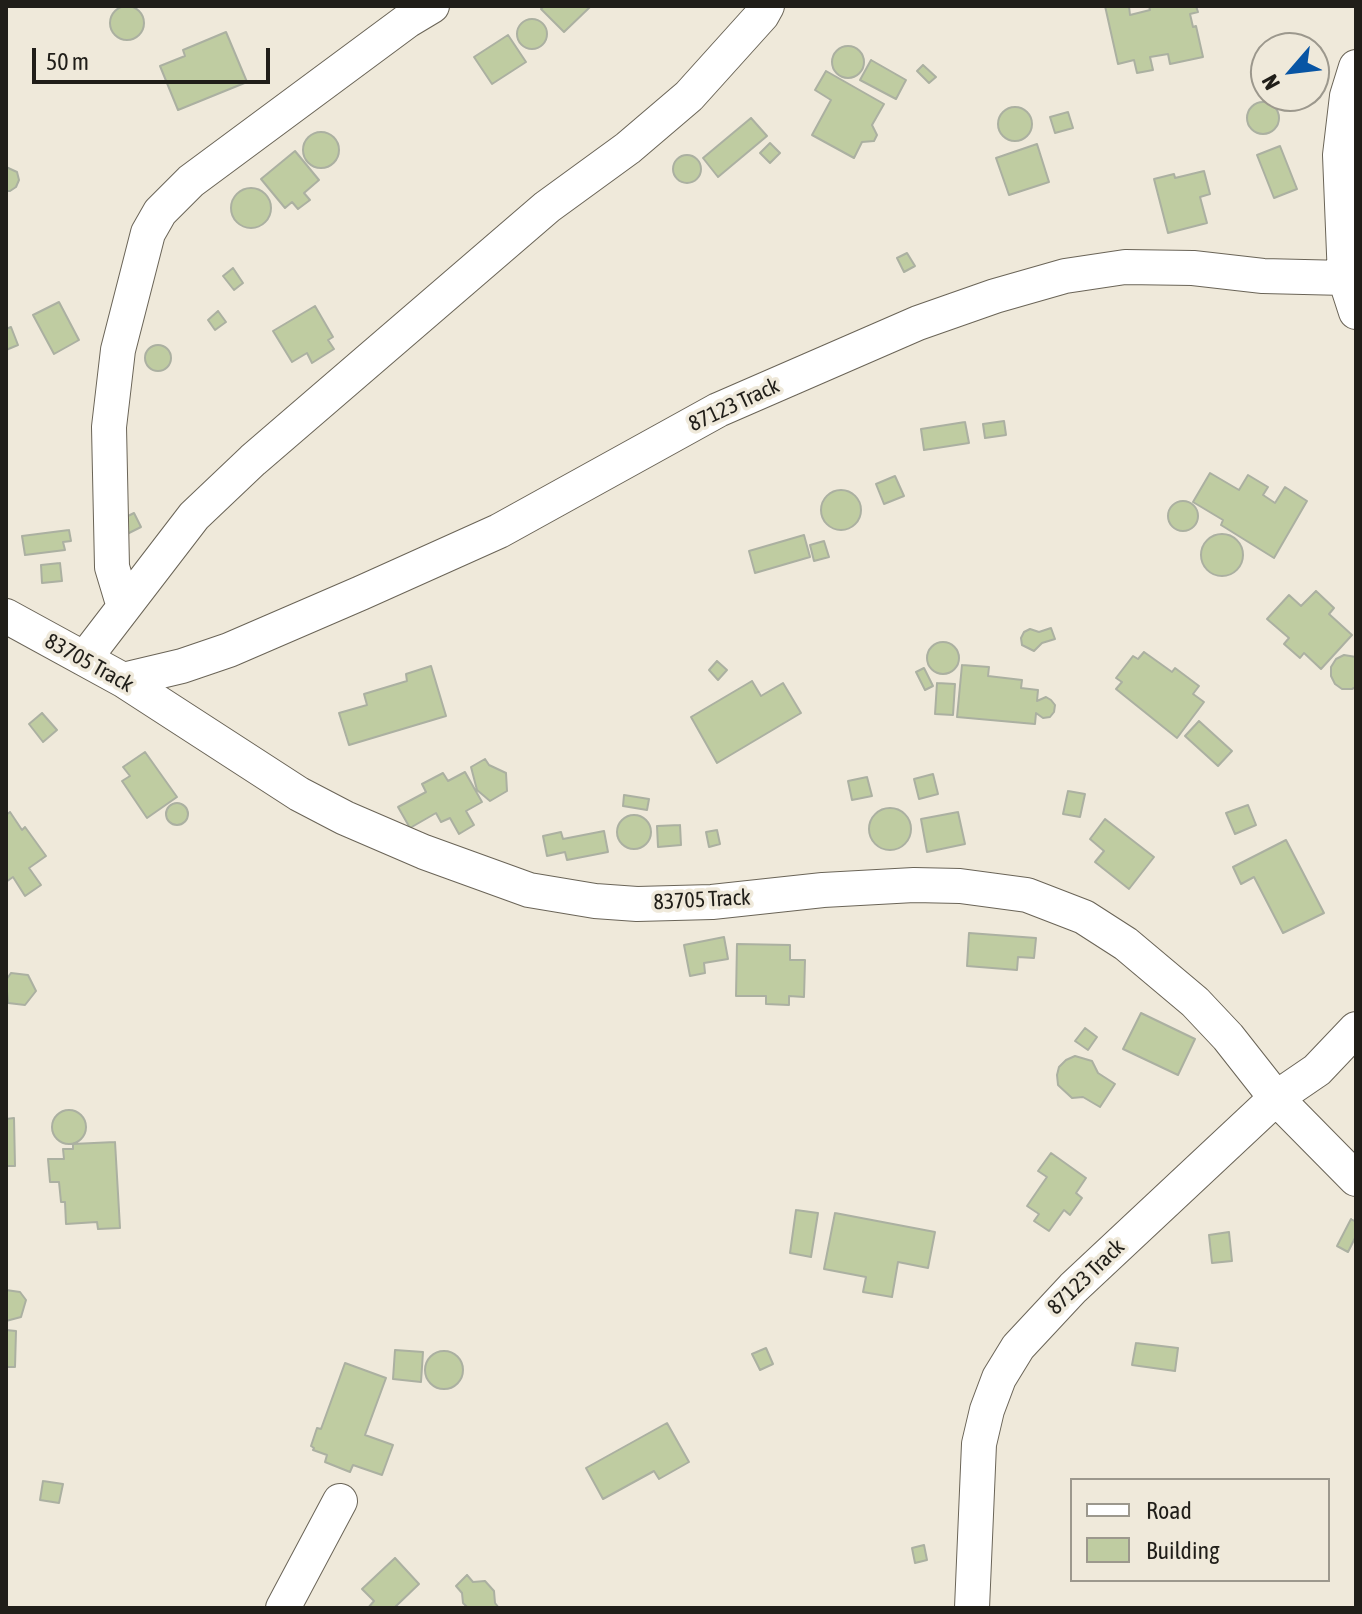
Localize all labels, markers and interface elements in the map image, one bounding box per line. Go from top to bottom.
scale bar [36,32,274,82]
north arrow [1250,32,1330,112]
text: 50 m [46,48,89,75]
text: N [1256,70,1285,94]
street label: 87123 Track [684,373,784,437]
street label: 83705 Track [40,628,138,698]
street label: 83705 Track [653,884,751,916]
street label: 87123 Track [1042,1234,1130,1320]
legend [1070,1478,1330,1582]
text: Road [1146,1497,1192,1524]
text: Building [1146,1537,1219,1564]

